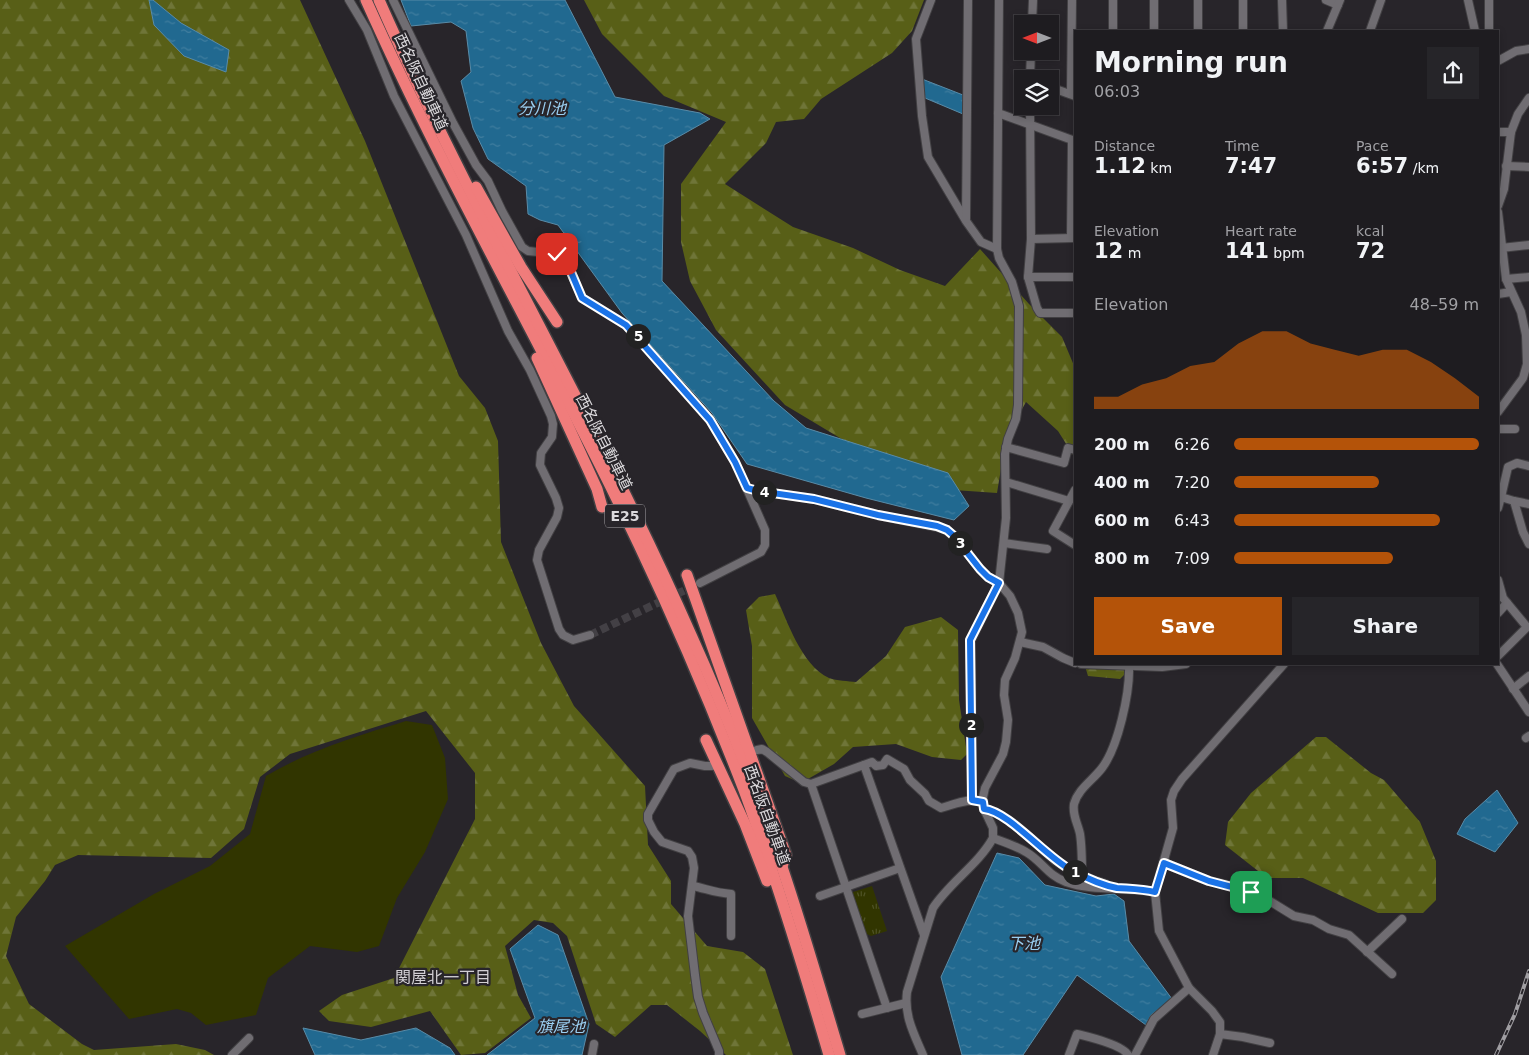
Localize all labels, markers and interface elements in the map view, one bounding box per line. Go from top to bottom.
north arrow [1014,15,1059,60]
map controls [1014,15,1059,115]
street label: 西名阪自動車道 [391,31,451,133]
text: Morning run [1094,46,1288,79]
button: share [1427,47,1479,99]
button: layers [1014,70,1059,115]
text: 06:03 [1094,82,1140,101]
water label: 分川池 [518,99,568,118]
text: Distance [1094,138,1155,154]
text: Time [1225,138,1259,154]
text: Pace [1356,138,1389,154]
text: 1.12 [1094,154,1146,178]
text: 7:47 [1225,154,1277,178]
text: 6:57 [1356,154,1408,178]
text: km [1146,160,1172,176]
text: /km [1408,160,1439,176]
text: Elevation [1094,223,1159,239]
text: Heart rate [1225,223,1297,239]
text: kcal [1356,223,1384,239]
pin [536,233,578,275]
text: 12 [1094,239,1123,263]
text: 141 [1225,239,1269,263]
text: 72 [1356,239,1385,263]
icon: check [543,240,571,268]
text: m [1123,245,1141,261]
text: bpm [1269,245,1305,261]
text: Elevation [1094,295,1168,314]
text: 48–59 m [1410,295,1479,314]
pin: 5 [626,324,650,348]
text: 5 [634,328,643,344]
street label: 西名阪自動車道 [572,391,636,493]
text: 200 m [1094,435,1150,454]
text: 6:26 [1174,435,1210,454]
text: 400 m [1094,473,1150,492]
text: 7:20 [1174,473,1210,492]
pin: 4 [752,480,776,504]
text: 4 [760,484,769,500]
road number: E25 [605,504,645,528]
text: 600 m [1094,511,1150,530]
text: 6:43 [1174,511,1210,530]
pin: 3 [948,530,972,556]
text: 3 [956,535,965,551]
text: 800 m [1094,549,1150,568]
text: 7:09 [1174,549,1210,568]
button: Save [1094,597,1282,655]
button: Share [1292,597,1479,655]
pin: 2 [958,712,984,738]
text: 2 [967,717,976,733]
street label: 西名阪自動車道 [741,763,793,867]
pin: 1 [1062,860,1088,884]
text: 1 [1071,864,1080,880]
pin [1230,871,1272,913]
icon: arrive [1237,878,1265,906]
water label: 下池 [1008,934,1042,953]
district label: 関屋北一丁目 [395,968,491,987]
water label: 旗尾池 [537,1017,587,1036]

